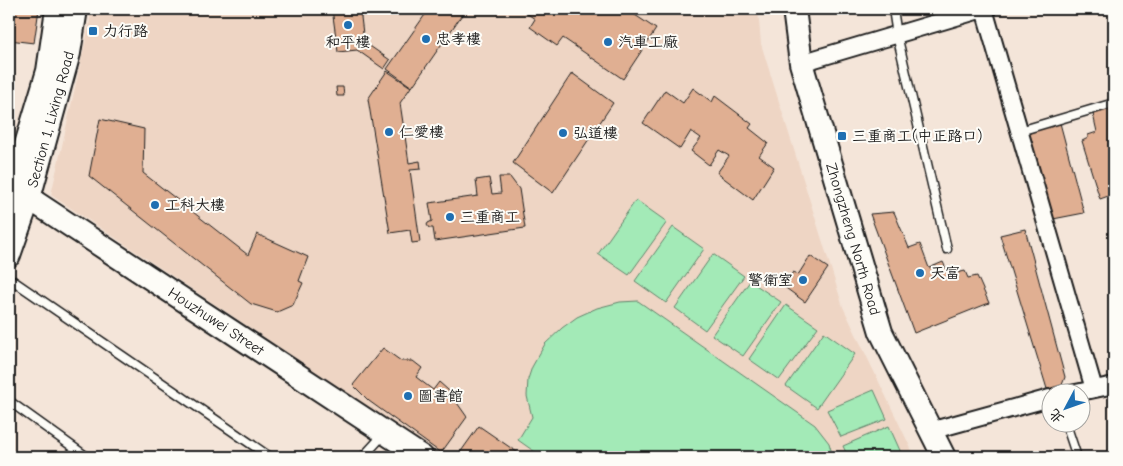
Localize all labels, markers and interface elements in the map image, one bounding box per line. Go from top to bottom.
marker: 和平樓 [342,19,354,31]
place label: 力行路 [103,22,148,40]
marker: 力行路 [87,25,99,37]
place label: 忠孝樓 [436,30,481,48]
place label: 和平樓 [325,33,371,51]
marker: 忠孝樓 [420,33,432,45]
place label: 汽車工廠 [618,33,678,51]
marker: 汽車工廠 [602,36,614,48]
street label: Section 1, Lixing Road [23,49,78,189]
place label: 仁愛樓 [399,123,444,141]
place label: 弘道樓 [573,124,618,142]
marker: 仁愛樓 [383,126,395,138]
marker: 弘道樓 [557,127,569,139]
place label: 三重商工(中正路口) [852,127,982,145]
marker: 三重商工(中正路口) [836,130,848,142]
street label: Zhongzheng North Road [822,161,884,317]
place label: 工科大樓 [165,196,225,214]
marker: 工科大樓 [149,199,161,211]
place label: 三重商工 [460,208,520,226]
marker: 三重商工 [444,211,456,223]
place label: 天富 [930,264,960,282]
marker: 天富 [914,267,926,279]
place label: 警衛室 [748,271,793,289]
marker: 警衛室 [797,274,809,286]
street label: Houzhuwei Street [165,283,268,360]
north arrow [1040,384,1090,434]
place label: 圖書館 [418,387,463,405]
marker: 圖書館 [402,390,414,402]
text: 北 [1046,405,1068,427]

